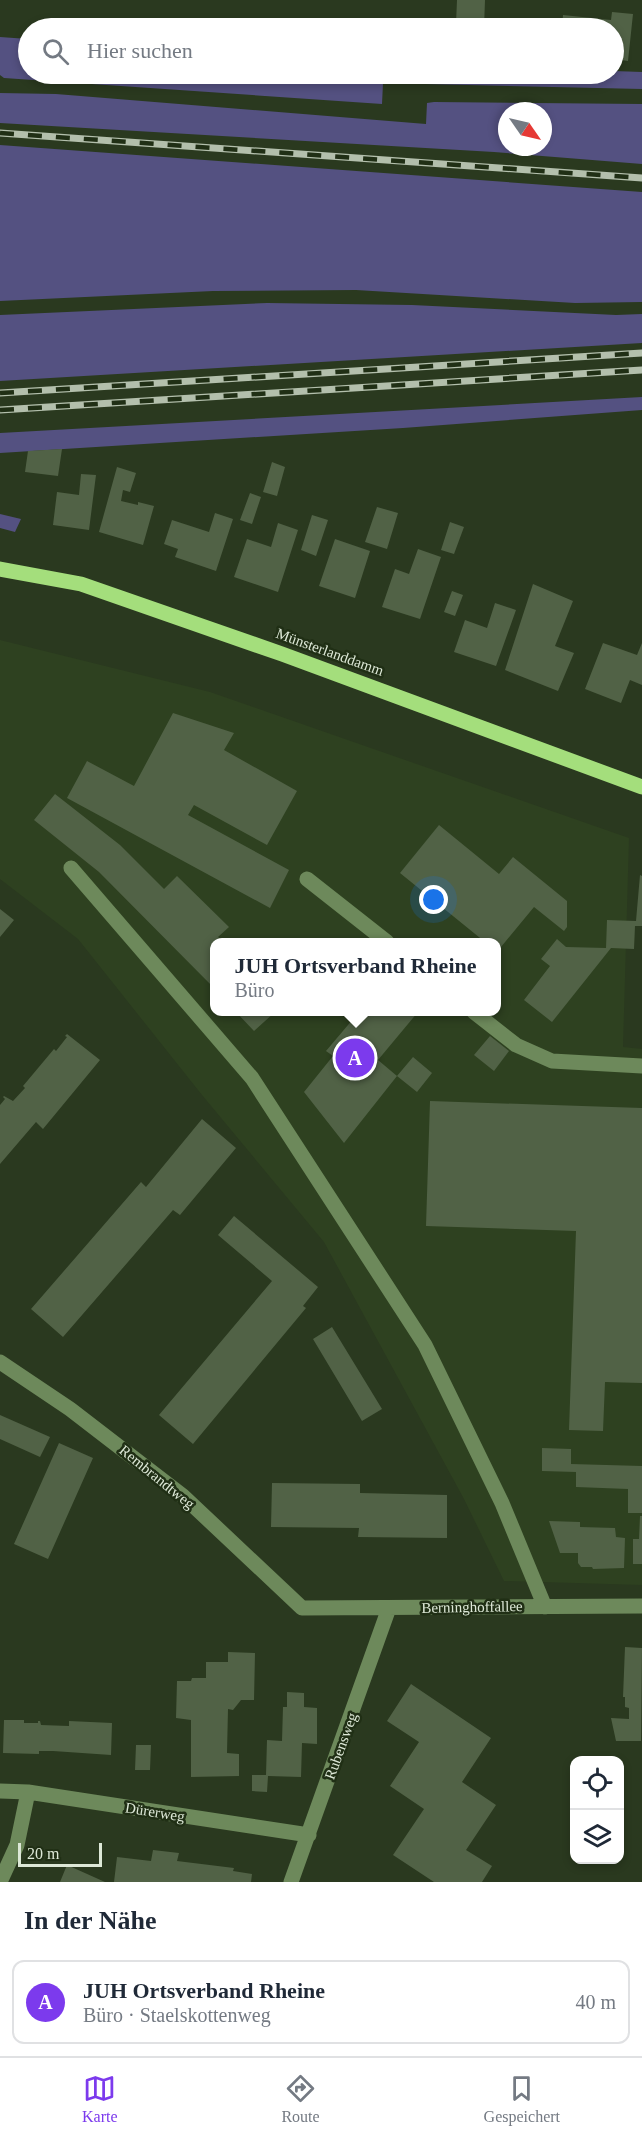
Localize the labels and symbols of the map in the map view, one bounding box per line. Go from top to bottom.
north arrow [498,102,552,156]
street label: Münsterlanddamm [274,625,386,679]
your location [419,885,448,914]
pin: A [336,1036,374,1080]
street label: Rembrandtweg [116,1442,198,1512]
street label: Berninghoffallee [421,1598,523,1616]
street label: Rubensweg [322,1710,361,1782]
street label: Dürerweg [124,1799,186,1825]
scale bar [18,1840,102,1868]

